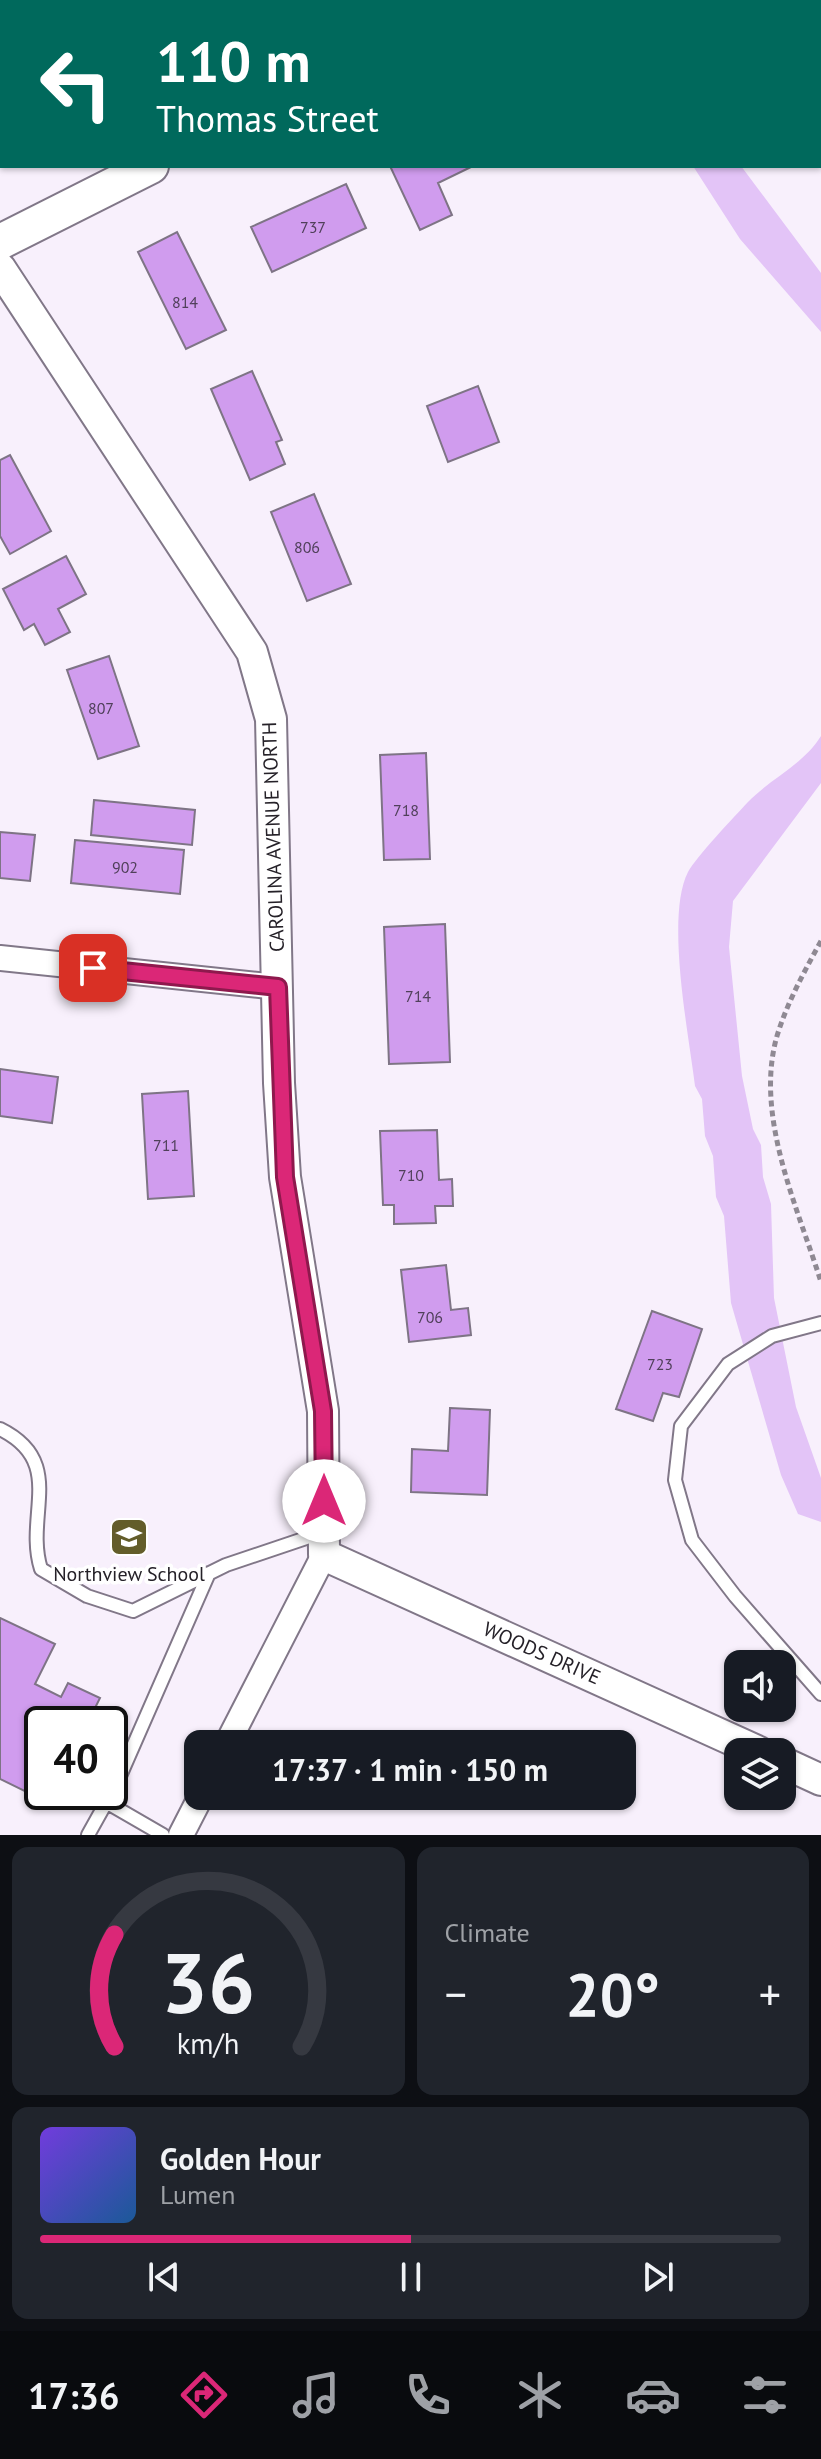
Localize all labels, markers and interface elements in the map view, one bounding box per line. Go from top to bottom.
text: 110 m [156,25,311,97]
icon: left [24,32,128,136]
text: Thomas Street [156,95,379,142]
house number: 737 [300,217,326,237]
house number: 814 [172,292,198,312]
house number: 806 [294,537,320,557]
house number: 807 [88,698,114,718]
street label: CAROLINA AVENUE NORTH [256,721,290,953]
house number: 718 [393,800,419,820]
house number: 902 [112,857,138,877]
pin [59,934,127,1002]
icon: arrive [71,946,115,990]
house number: 714 [405,986,431,1006]
house number: 711 [153,1135,179,1155]
house number: 710 [398,1165,424,1185]
house number: 706 [417,1307,443,1327]
house number: 723 [647,1354,673,1374]
position arrow [282,1459,366,1543]
school or university icon: Northview School [108,1516,150,1558]
place label: Northview School [53,1561,205,1587]
street label: WOODS DRIVE [479,1616,605,1690]
map controls [724,1650,796,1810]
button: sound [724,1650,796,1722]
speed limit sign: 40 [24,1706,128,1810]
button: layers [724,1738,796,1810]
text: 17:37 · 1 min · 150 m [272,1750,548,1789]
text: Climate [445,1916,530,1949]
text: 36 [161,1928,255,2036]
text: 20° [566,1955,660,2033]
text: − [445,1965,467,2022]
text: + [759,1965,781,2022]
text: km/h [177,2025,240,2062]
text: Golden Hour [160,2139,321,2178]
text: Lumen [160,2178,235,2211]
icon: previous [142,2255,186,2299]
icon: pause [389,2255,433,2299]
icon: next [636,2255,680,2299]
icon: directions [176,2367,232,2423]
icon: music [288,2367,344,2423]
icon: phone [400,2367,456,2423]
icon: climate [512,2367,568,2423]
icon: car [625,2367,681,2423]
icon: filters [737,2367,793,2423]
text: 17:36 [28,2372,119,2419]

